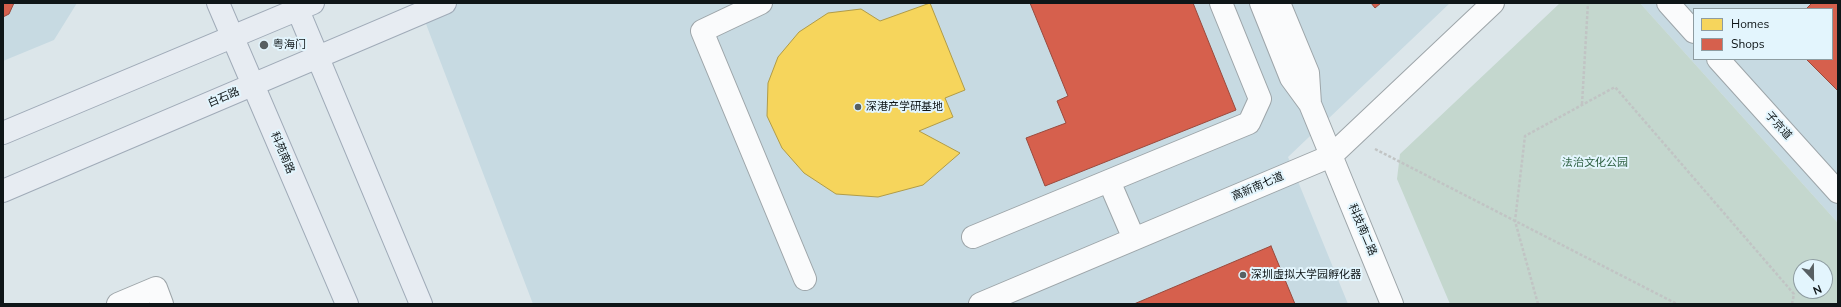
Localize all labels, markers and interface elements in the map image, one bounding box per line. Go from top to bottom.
legend [1693,8,1833,60]
text: Homes [1731,16,1769,32]
text: Shops [1731,36,1765,52]
place label: 粤海门 [273,38,306,52]
marker: 粤海门 [258,39,270,51]
street label: 白石路 [206,85,242,111]
place label: 深港产学研基地 [866,100,943,114]
marker: 深港产学研基地 [853,102,863,112]
street label: 子京道 [1762,109,1794,143]
street label: 科苑南路 [267,130,297,176]
park label: 法治文化公园 [1562,156,1628,170]
street label: 高新南七道 [1230,170,1286,204]
street label: 科技南二路 [1345,202,1379,258]
north arrow [1793,259,1833,299]
place label: 深圳虚拟大学园孵化器 [1251,268,1361,282]
marker: 深圳虚拟大学园孵化器 [1238,270,1248,280]
text: N [1811,281,1824,298]

